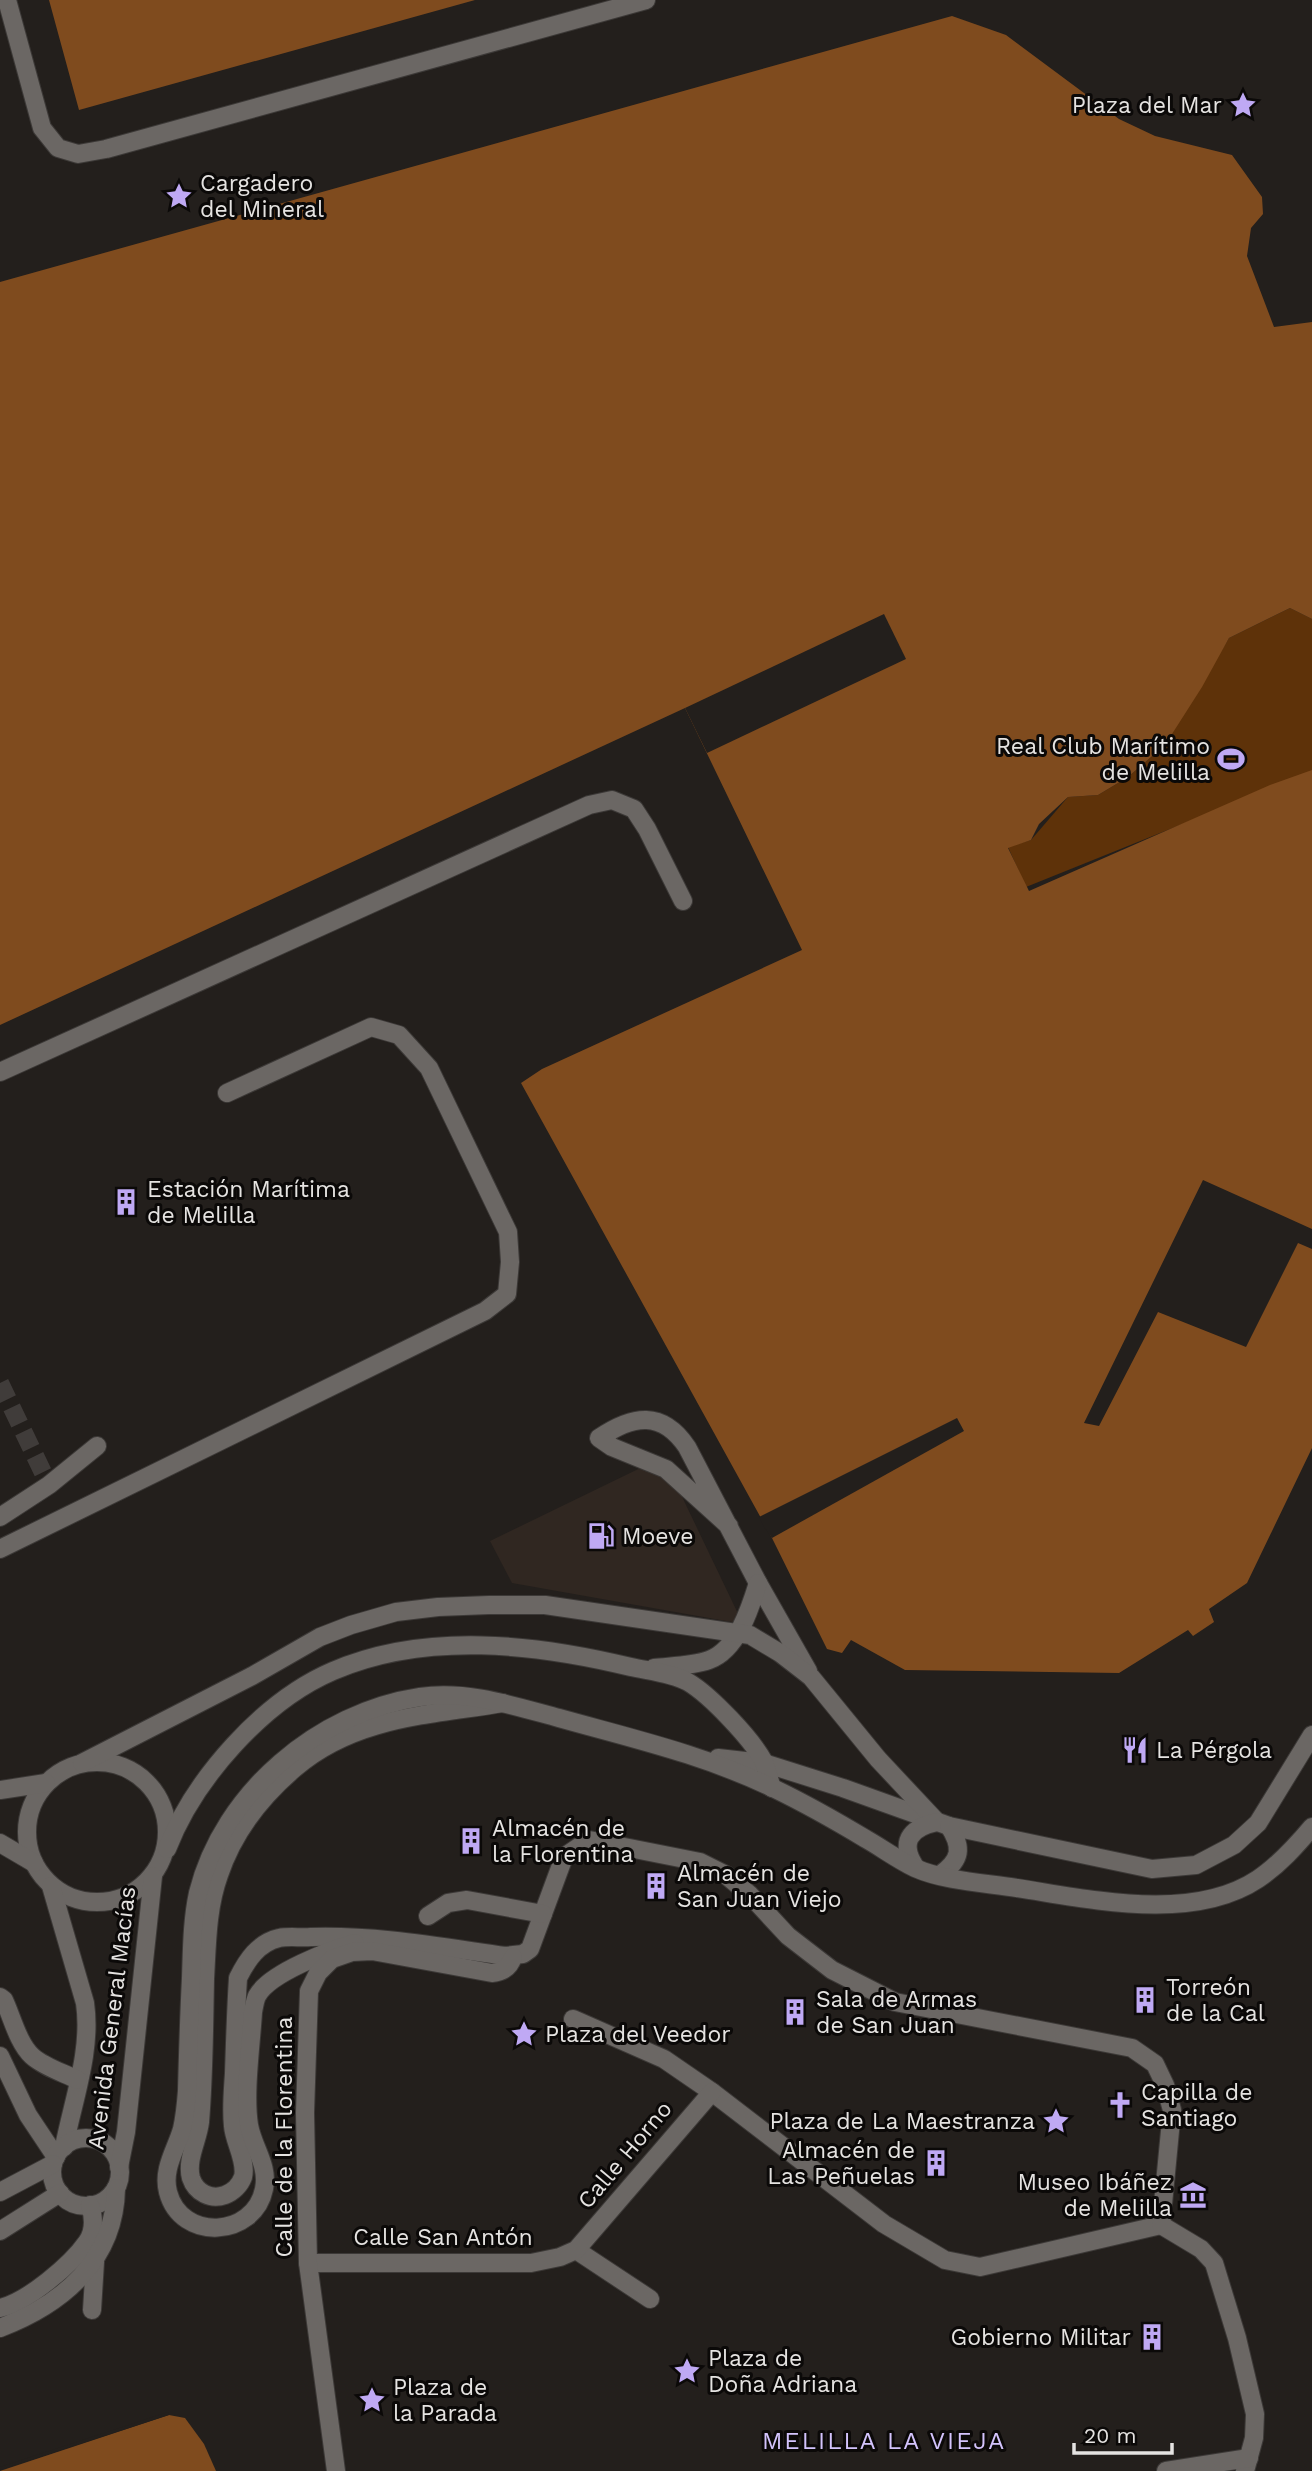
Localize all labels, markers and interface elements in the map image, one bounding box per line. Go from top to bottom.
place icon: Plaza del Mar [1228,90,1258,120]
place label: Plaza del Mar [1072,92,1222,119]
place label: Cargadero del Mineral [200,170,324,223]
place icon: Cargadero del Mineral [164,181,194,211]
place label: Real Club Marítimo de Melilla [996,733,1210,786]
sports icon: Real Club Marítimo de Melilla [1216,744,1246,774]
place label: Estación Marítima de Melilla [147,1176,350,1229]
building icon: Estación Marítima de Melilla [111,1187,141,1217]
fuel station icon: Moeve [586,1521,616,1551]
place label: Moeve [622,1523,693,1550]
restaurant icon: La Pérgola [1120,1735,1150,1765]
place label: La Pérgola [1156,1737,1272,1764]
place label: Almacén de la Florentina [492,1815,634,1868]
building icon: Almacén de la Florentina [456,1826,486,1856]
place label: Almacén de San Juan Viejo [677,1860,842,1913]
building icon: Almacén de San Juan Viejo [641,1871,671,1901]
street label: Avenida General Macías [82,1885,142,2151]
place label: Torreón de la Cal [1166,1974,1265,2027]
building icon: Torreón de la Cal [1130,1985,1160,2015]
place label: Sala de Armas de San Juan [816,1986,977,2039]
building icon: Sala de Armas de San Juan [780,1997,810,2027]
street label: Calle de la Florentina [271,2016,298,2258]
place icon: Plaza del Veedor [509,2019,539,2049]
place label: Plaza del Veedor [545,2021,731,2048]
place label: Capilla de Santiago [1141,2079,1252,2132]
church icon: Capilla de Santiago [1105,2090,1135,2120]
street label: Calle Horno [572,2096,678,2214]
place icon: Plaza de La Maestranza [1041,2106,1071,2136]
place label: Plaza de La Maestranza [770,2108,1035,2135]
place label: Almacén de Las Peñuelas [767,2137,915,2190]
building icon: Almacén de Las Peñuelas [921,2148,951,2178]
place label: Museo Ibáñez de Melilla [1017,2169,1172,2222]
museum icon: Museo Ibáñez de Melilla [1178,2180,1208,2210]
street label: Calle San Antón [353,2224,533,2251]
building icon: Gobierno Militar [1137,2322,1167,2352]
place label: Gobierno Militar [951,2324,1131,2351]
place label: Plaza de Doña Adriana [708,2345,857,2398]
place icon: Plaza de Doña Adriana [672,2356,702,2386]
place label: Plaza de la Parada [393,2374,497,2427]
place icon: Plaza de la Parada [357,2385,387,2415]
scale bar [1074,2412,1172,2456]
text: 20 m [1084,2423,1136,2448]
district label: MELILLA LA VIEJA [762,2427,1006,2455]

